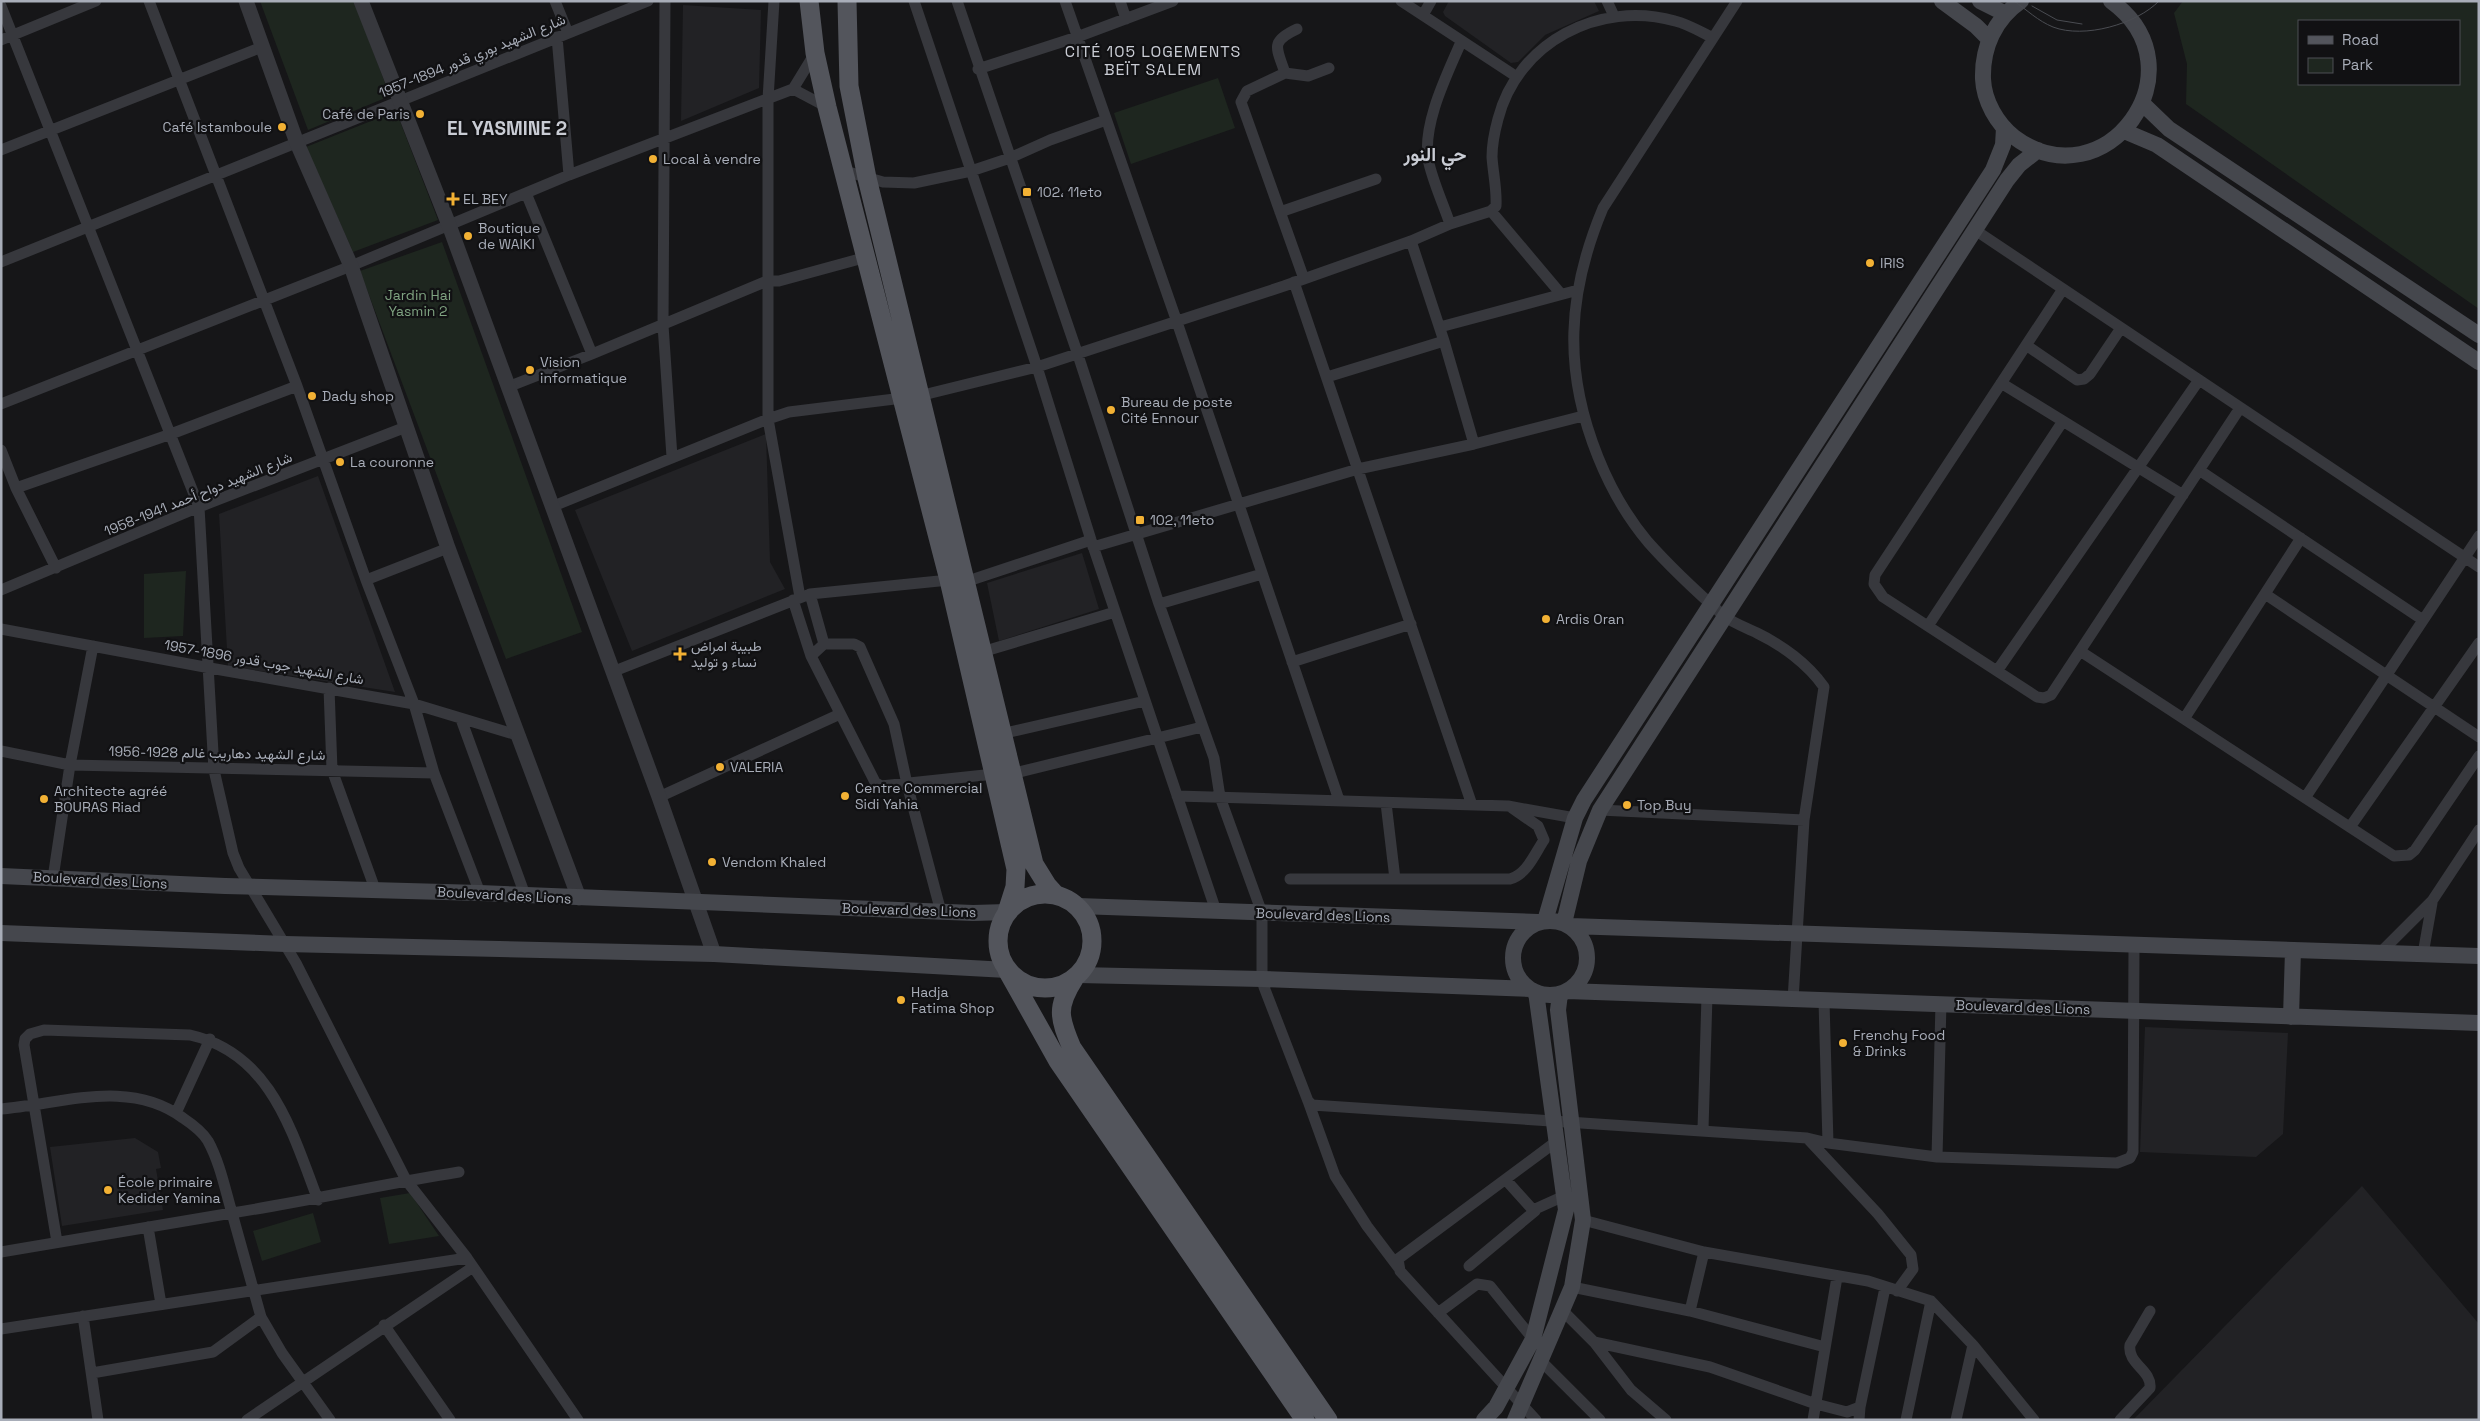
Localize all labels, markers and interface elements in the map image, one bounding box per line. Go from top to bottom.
street label: شارع الشهيد بوري قدور 1894-1957 [376,10,569,105]
legend [2298,20,2460,85]
text: Road [2342,30,2379,49]
district label: CITÉ 105 LOGEMENTS BEÏT SALEM [1065,41,1241,80]
text: Park [2342,55,2373,74]
place label: Café de Paris [322,105,410,123]
marker: Café de Paris [414,108,426,120]
district label: EL YASMINE 2 [447,116,567,141]
place label: Café Istamboule [163,118,272,136]
marker: Café Istamboule [276,121,288,133]
district label: حي النور [1403,142,1466,171]
place label: Local à vendre [663,150,761,168]
marker: Local à vendre [647,153,659,165]
place label: 102، 11eto [1037,183,1102,201]
marker: 102، 11eto [1021,186,1033,198]
place label: EL BEY [463,190,508,208]
marker: EL BEY [447,193,459,205]
place label: Boutique de WAIKI [478,219,540,253]
marker: Boutique de WAIKI [462,230,474,242]
place label: IRIS [1880,254,1904,272]
marker: IRIS [1864,257,1876,269]
park label: Jardin Hai Yasmin 2 [385,286,451,320]
place label: Vision informatique [540,353,627,387]
marker: Vision informatique [524,364,536,376]
place label: Dady shop [322,387,394,405]
marker: Dady shop [306,390,318,402]
place label: Bureau de poste Cité Ennour [1121,393,1232,427]
marker: Bureau de poste Cité Ennour [1105,404,1117,416]
street label: شارع الشهيد دواح أحمد 1941-1958 [101,448,295,542]
place label: La couronne [350,453,434,471]
marker: La couronne [334,456,346,468]
place label: 102, 11eto [1150,511,1214,529]
marker: 102, 11eto [1134,514,1146,526]
place label: Ardis Oran [1556,610,1624,628]
marker: Ardis Oran [1540,613,1552,625]
street label: شارع الشهيد جوب قدور 1896-1957 [162,636,365,690]
place label: طبيبة امراض نساء و توليد [691,637,762,671]
marker: طبيبة امراض نساء و توليد [673,647,687,661]
street label: شارع الشهيد دهاريب غالم 1928-1956 [109,742,325,766]
place label: VALERIA [730,758,784,776]
marker: VALERIA [714,761,726,773]
place label: Centre Commercial Sidi Yahia [855,779,982,813]
place label: Architecte agréé BOURAS Riad [54,782,167,816]
marker: Centre Commercial Sidi Yahia [839,790,851,802]
marker: Architecte agréé BOURAS Riad [38,793,50,805]
place label: Top Buy [1637,796,1691,814]
marker: Top Buy [1621,799,1633,811]
place label: Vendom Khaled [722,853,826,871]
marker: Vendom Khaled [706,856,718,868]
street label: Boulevard des Lions [32,867,168,893]
street label: Boulevard des Lions [436,882,572,908]
street label: Boulevard des Lions [841,899,977,921]
street label: Boulevard des Lions [1255,904,1391,926]
place label: Hadja Fatima Shop [911,983,994,1017]
marker: Hadja Fatima Shop [895,994,907,1006]
street label: Boulevard des Lions [1955,996,2091,1018]
place label: Frenchy Food & Drinks [1853,1026,1945,1060]
marker: Frenchy Food & Drinks [1837,1037,1849,1049]
place label: École primaire Kedider Yamina [118,1173,221,1207]
marker: École primaire Kedider Yamina [102,1184,114,1196]

